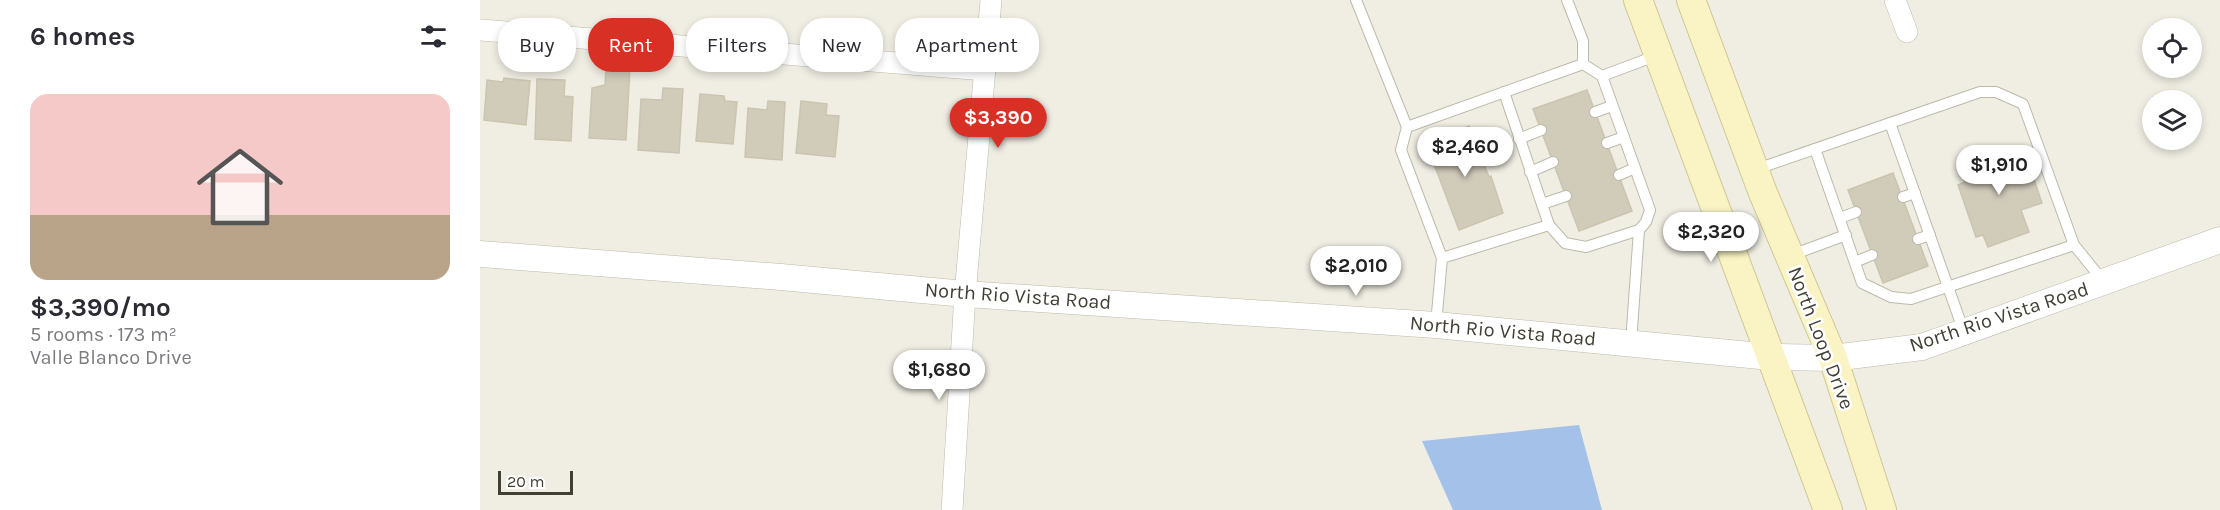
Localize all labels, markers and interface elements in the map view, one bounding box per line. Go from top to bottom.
chip: Buy [498,18,576,72]
chip: Rent [588,18,674,72]
chip: Filters [686,18,788,72]
chip: New [800,18,883,72]
chip: Apartment [895,18,1039,72]
map controls [2142,18,2202,150]
button: locate [2142,18,2202,78]
icon: filters [417,20,450,53]
text: 6 homes [30,21,135,52]
button: layers [2142,90,2202,150]
pin: $3,390 [949,98,1047,149]
text: $3,390 [964,106,1032,129]
pin: $2,460 [1416,127,1514,178]
icon: home [186,133,294,241]
text: $2,460 [1431,135,1499,158]
pin: $1,910 [1950,145,2048,196]
text: $1,910 [1970,153,2028,176]
pin: $2,320 [1662,212,1760,263]
text: $2,320 [1677,220,1745,243]
pin: $2,010 [1307,246,1405,297]
text: $2,010 [1324,254,1388,277]
street label: North Loop Drive [1783,264,1859,412]
street label: North Rio Vista Road [1906,277,2092,357]
street label: North Rio Vista Road [924,278,1112,314]
text: $3,390/mo [30,292,171,323]
street label: North Rio Vista Road [1409,311,1597,351]
text: 5 rooms · 173 m² [30,323,177,346]
text: Valle Blanco Drive [30,346,192,369]
pin: $1,680 [890,350,988,401]
text: $1,680 [907,358,971,381]
scale bar [498,468,573,496]
text: 20 m [507,472,545,491]

